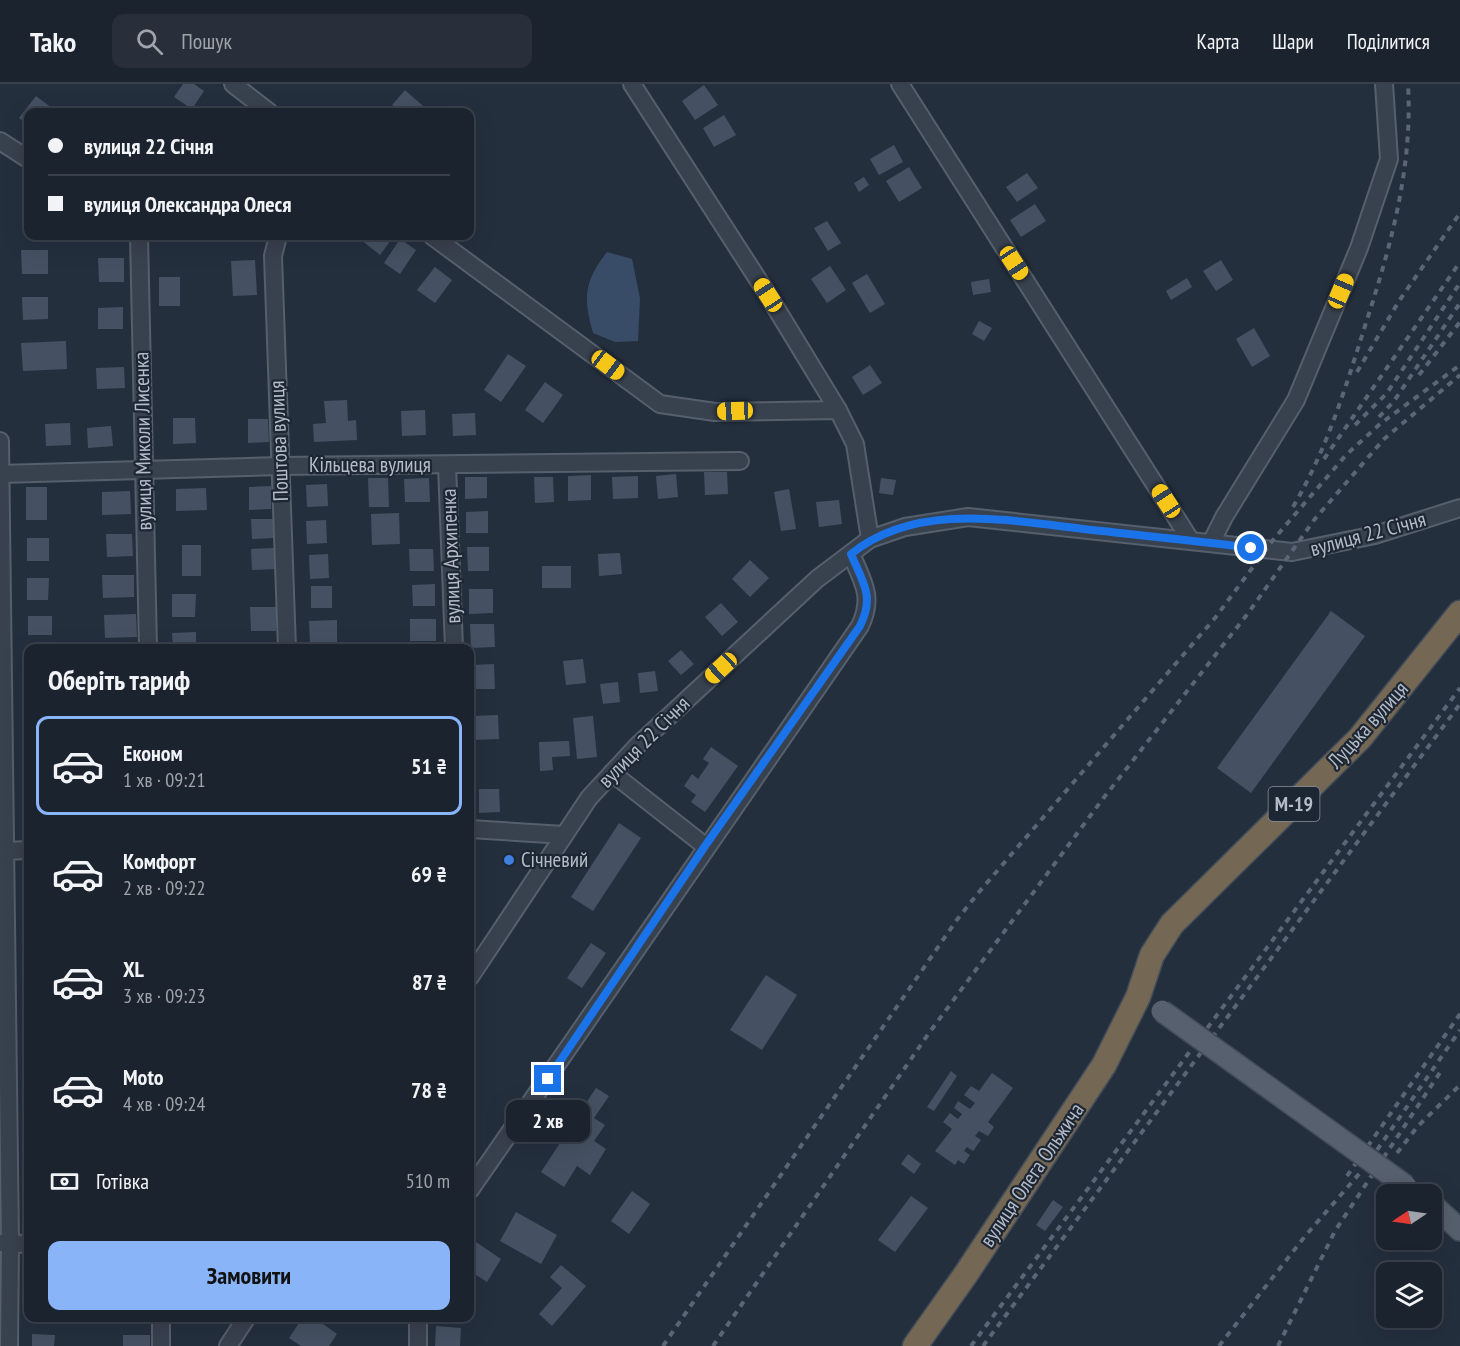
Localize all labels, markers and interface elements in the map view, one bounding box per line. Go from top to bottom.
search box [112,14,532,68]
text: Tako [30,23,76,60]
icon: search [133,25,166,58]
text: Пошук [181,27,232,55]
text: Карта [1197,28,1239,55]
text: Шари [1272,28,1314,55]
text: Поділитися [1347,28,1430,55]
text: вулиця 22 Січня [84,132,213,160]
text: вулиця Олександра Олеся [84,190,291,218]
car [997,243,1031,283]
car [1326,271,1356,311]
car [751,275,785,315]
car [588,347,628,383]
street label: вулиця Миколи Лисенка [127,351,158,531]
street label: Поштова вулиця [263,380,294,502]
car [717,401,753,421]
street label: Кільцева вулиця [309,451,431,478]
car [1149,481,1183,521]
street label: вулиця Архипенка [435,488,466,624]
street label: вулиця 22 Січня [1307,505,1429,562]
route start [1237,534,1264,561]
car [702,649,740,687]
text: Оберіть тариф [48,663,190,697]
street label: Луцька вулиця [1321,676,1414,775]
street label: вулиця 22 Січня [592,690,695,793]
icon: car [51,739,105,793]
text: Економ [123,739,183,767]
text: 51 ₴ [411,752,447,780]
text: 1 хв · 09:21 [123,767,205,793]
road number: М-19 [1268,787,1320,821]
place label: Січневий [521,846,588,873]
icon: car [51,847,105,901]
text: Комфорт [123,847,196,875]
marker: Січневий [502,853,516,867]
text: 69 ₴ [411,860,447,888]
text: 2 хв · 09:22 [123,875,205,901]
icon: car [51,955,105,1009]
text: XL [123,955,144,983]
text: 87 ₴ [412,968,447,996]
text: 3 хв · 09:23 [123,983,205,1009]
icon: car [51,1063,105,1117]
text: Moto [123,1063,164,1091]
route end [534,1065,561,1092]
text: 78 ₴ [411,1076,447,1104]
text: 4 хв · 09:24 [123,1091,205,1117]
street label: вулиця Олега Ольжича [974,1098,1090,1252]
callout: 2 хв [506,1100,590,1142]
text: 2 хв [533,1108,563,1134]
icon: cash [48,1165,81,1198]
text: Готівка [96,1167,149,1195]
text: 510 m [406,1168,450,1194]
north arrow [1376,1184,1442,1250]
map controls [1376,1184,1442,1328]
button: Замовити [48,1241,450,1310]
button: layers [1376,1262,1442,1328]

